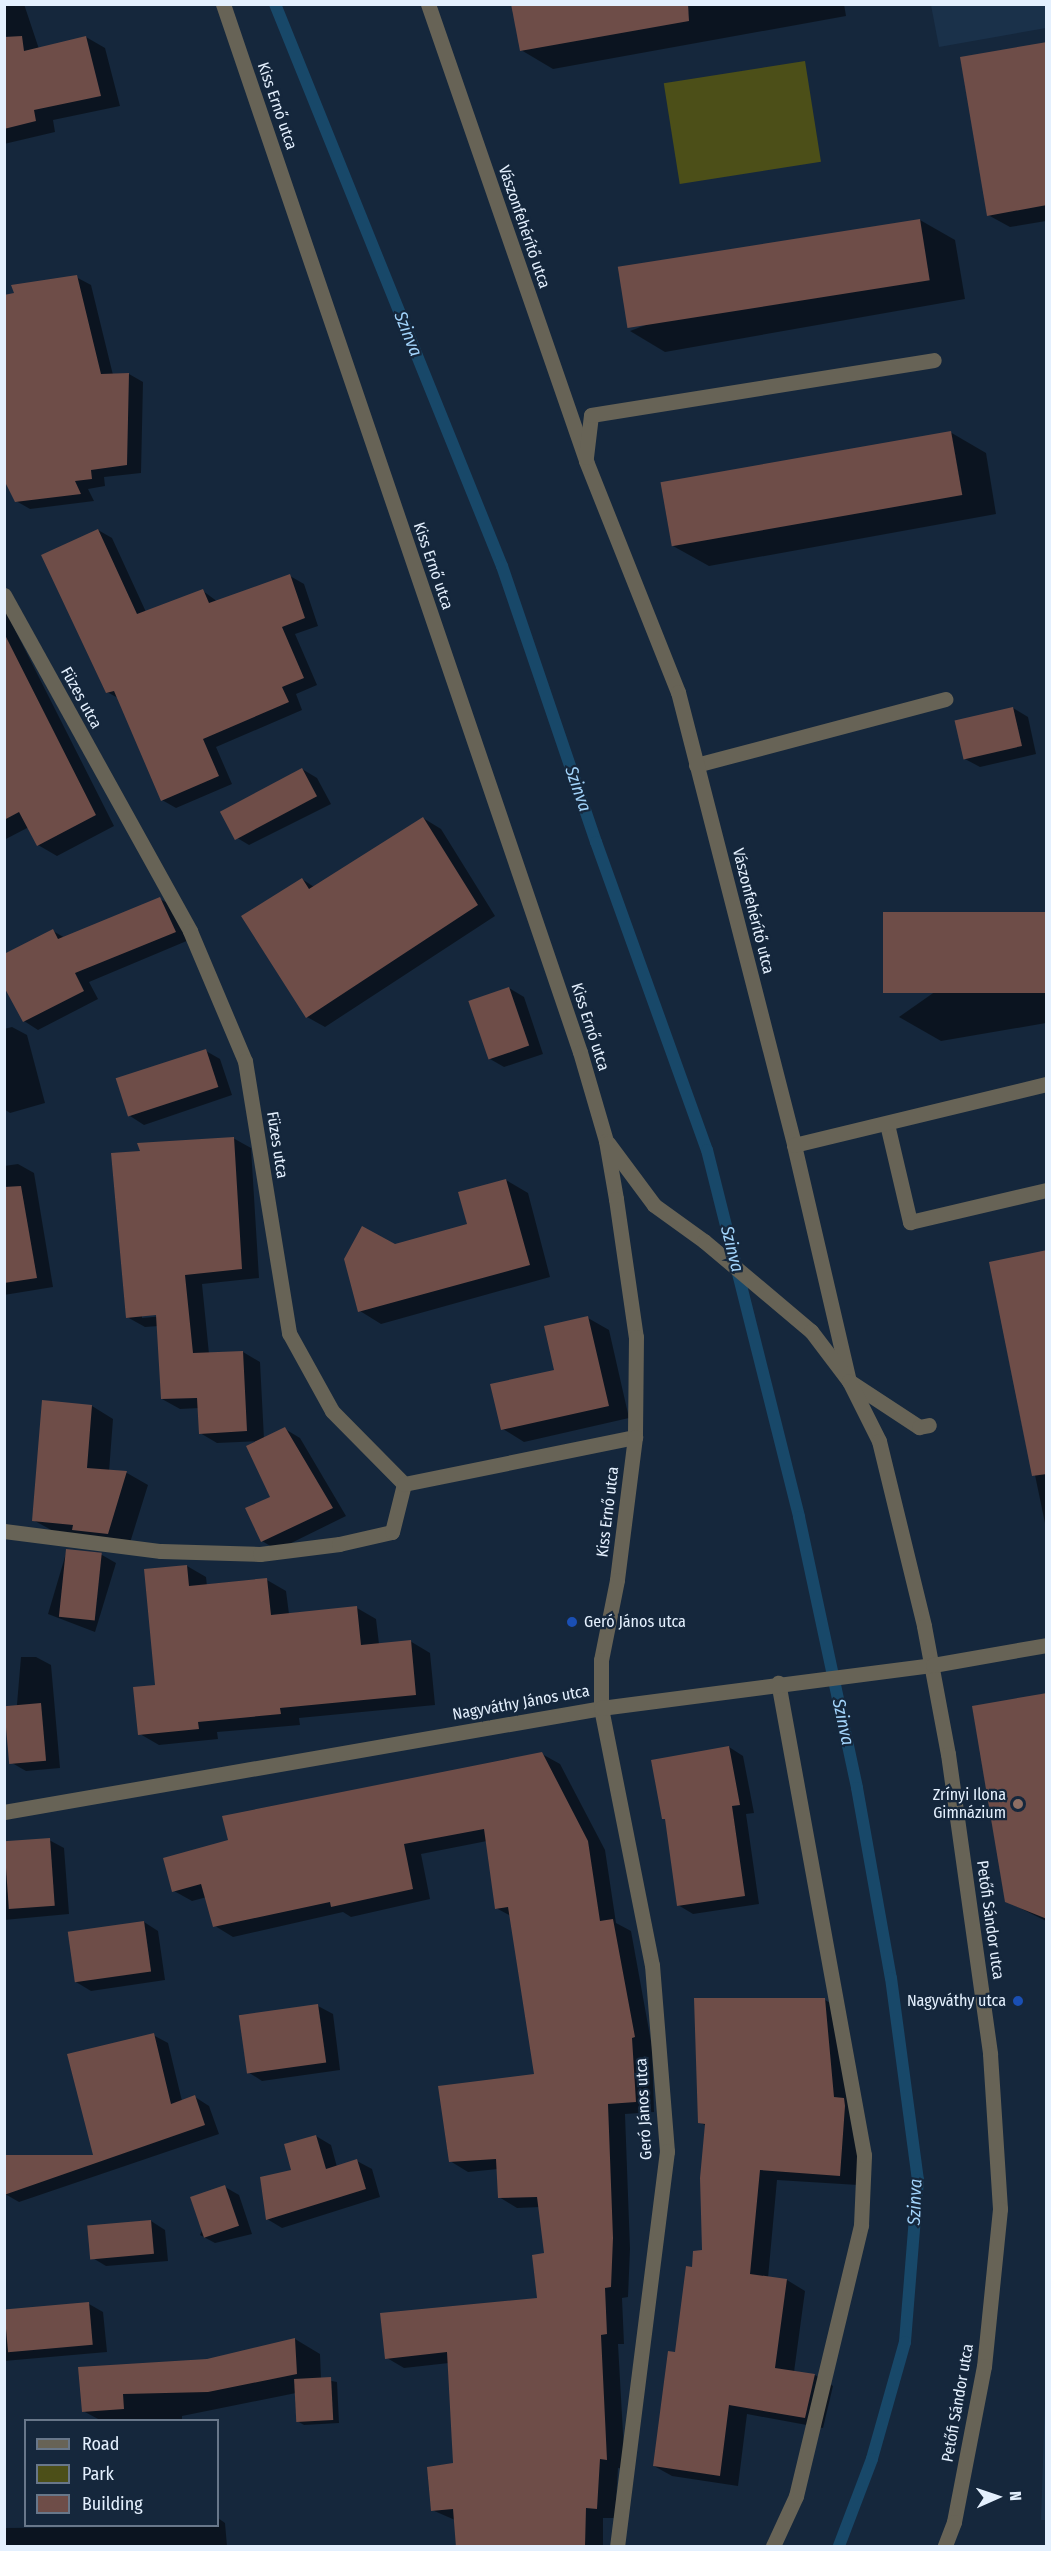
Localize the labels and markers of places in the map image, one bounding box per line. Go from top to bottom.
place label: Geró János utca [584,1612,686,1632]
marker: Geró János utca [565,1615,579,1629]
place label: Zrínyi Ilona Gimnázium [933,1785,1006,1823]
marker: Zrínyi Ilona Gimnázium [1011,1797,1025,1811]
place label: Nagyváthy utca [907,1991,1006,2011]
marker: Nagyváthy utca [1011,1994,1025,2008]

